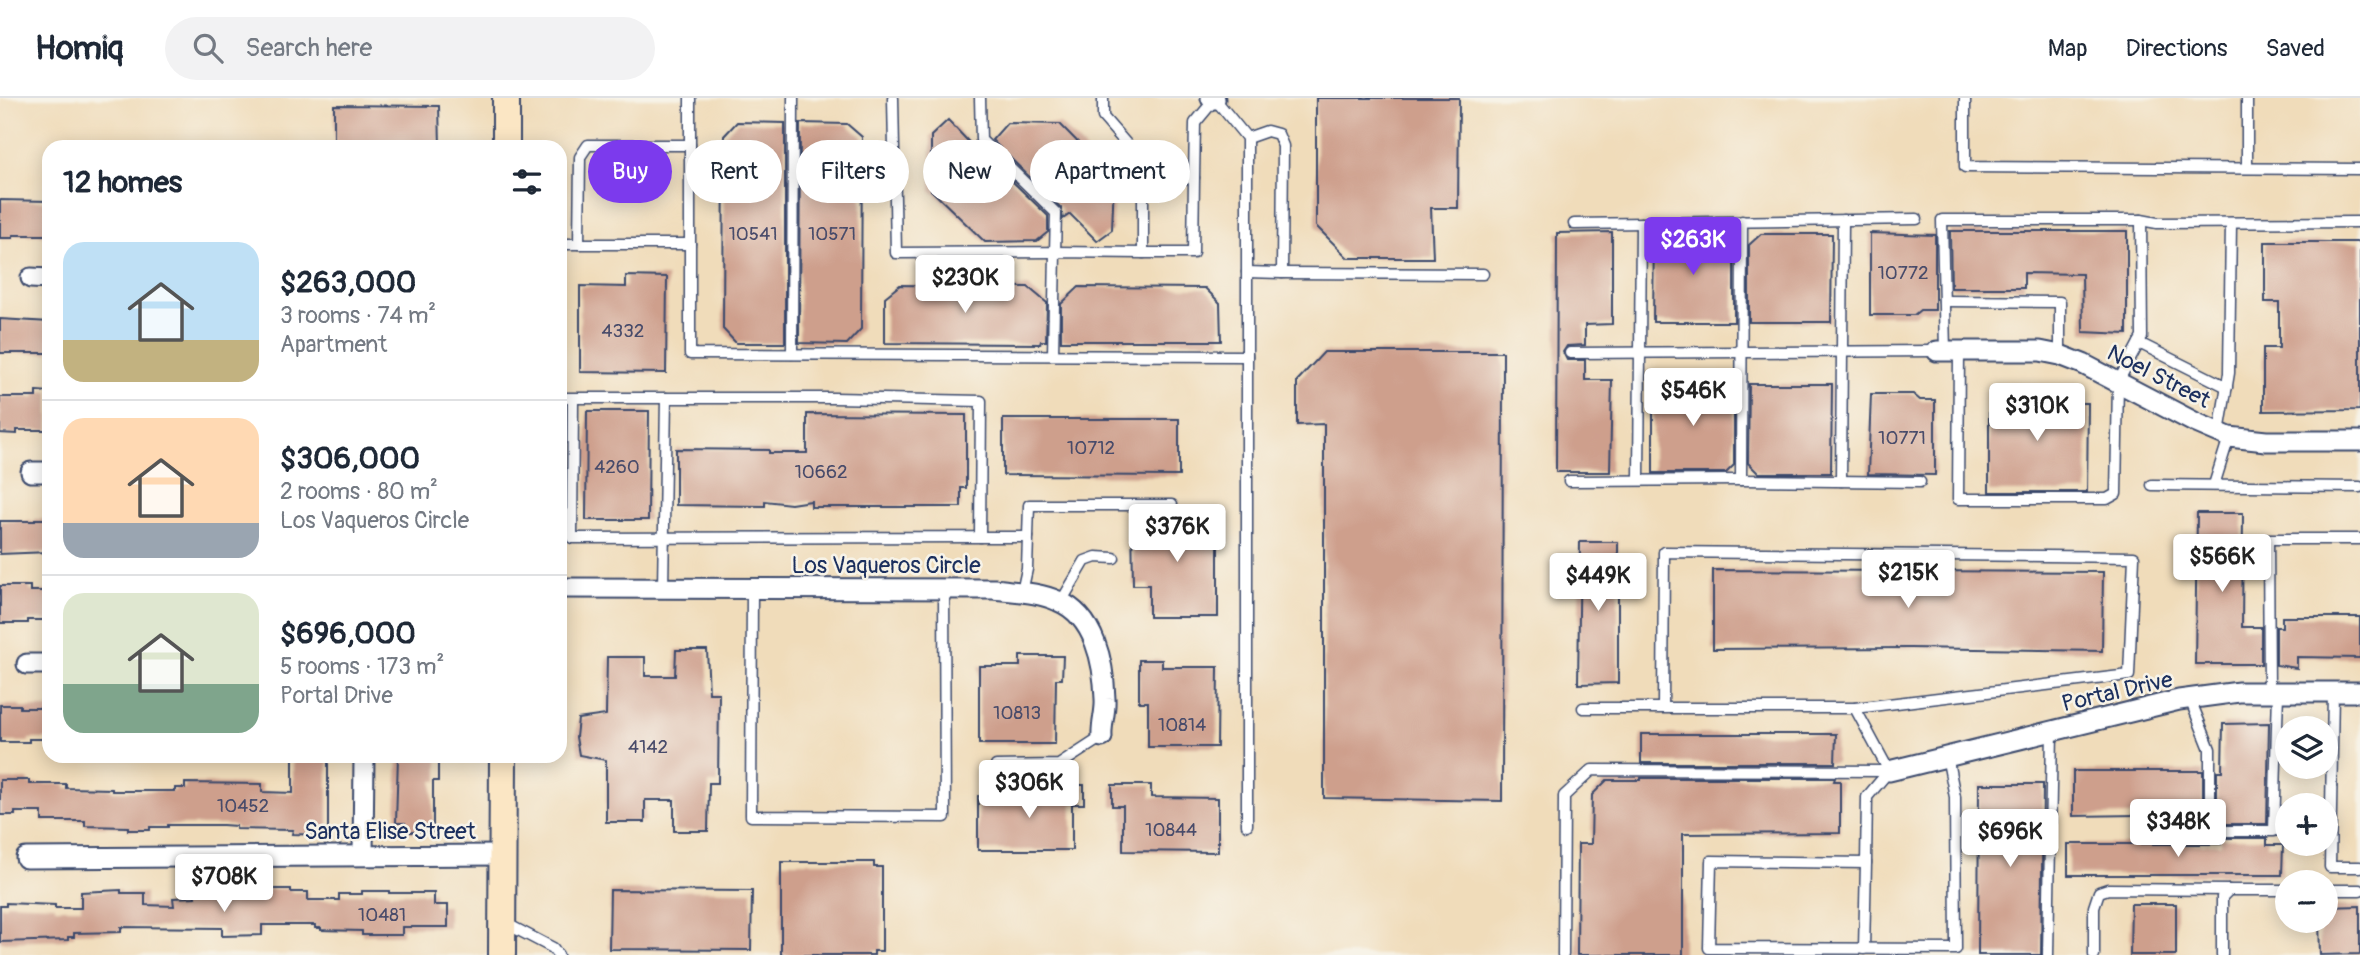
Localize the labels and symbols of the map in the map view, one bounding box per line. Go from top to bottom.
pin: $263K [1644,218,1742,277]
house number: 10541 [728,222,778,246]
house number: 10571 [808,222,856,246]
pin: $230K [916,256,1014,315]
house number: 10772 [1877,261,1929,285]
house number: 4332 [602,319,644,343]
street label: Noel Street [2102,338,2216,415]
pin: $546K [1644,368,1742,428]
pin: $310K [1988,384,2086,443]
house number: 10771 [1878,426,1926,450]
house number: 10712 [1067,436,1115,460]
house number: 4260 [594,455,640,479]
house number: 10662 [794,460,848,484]
pin: $376K [1128,504,1226,564]
pin: $566K [2173,534,2271,594]
pin: $215K [1859,550,1957,610]
street label: Los Vaqueros Circle [791,551,981,580]
pin: $449K [1549,554,1647,613]
street label: Portal Drive [2059,665,2176,718]
house number: 10813 [993,701,1041,725]
house number: 10814 [1158,713,1206,737]
house number: 4142 [628,735,668,759]
pin: $306K [980,760,1078,820]
house number: 10452 [217,794,269,818]
pin: $348K [2129,800,2227,859]
pin: $696K [1961,810,2059,869]
street label: Santa Elise Street [304,817,477,846]
house number: 10844 [1145,818,1197,842]
pin: $708K [175,854,273,914]
house number: 10481 [358,903,406,927]

